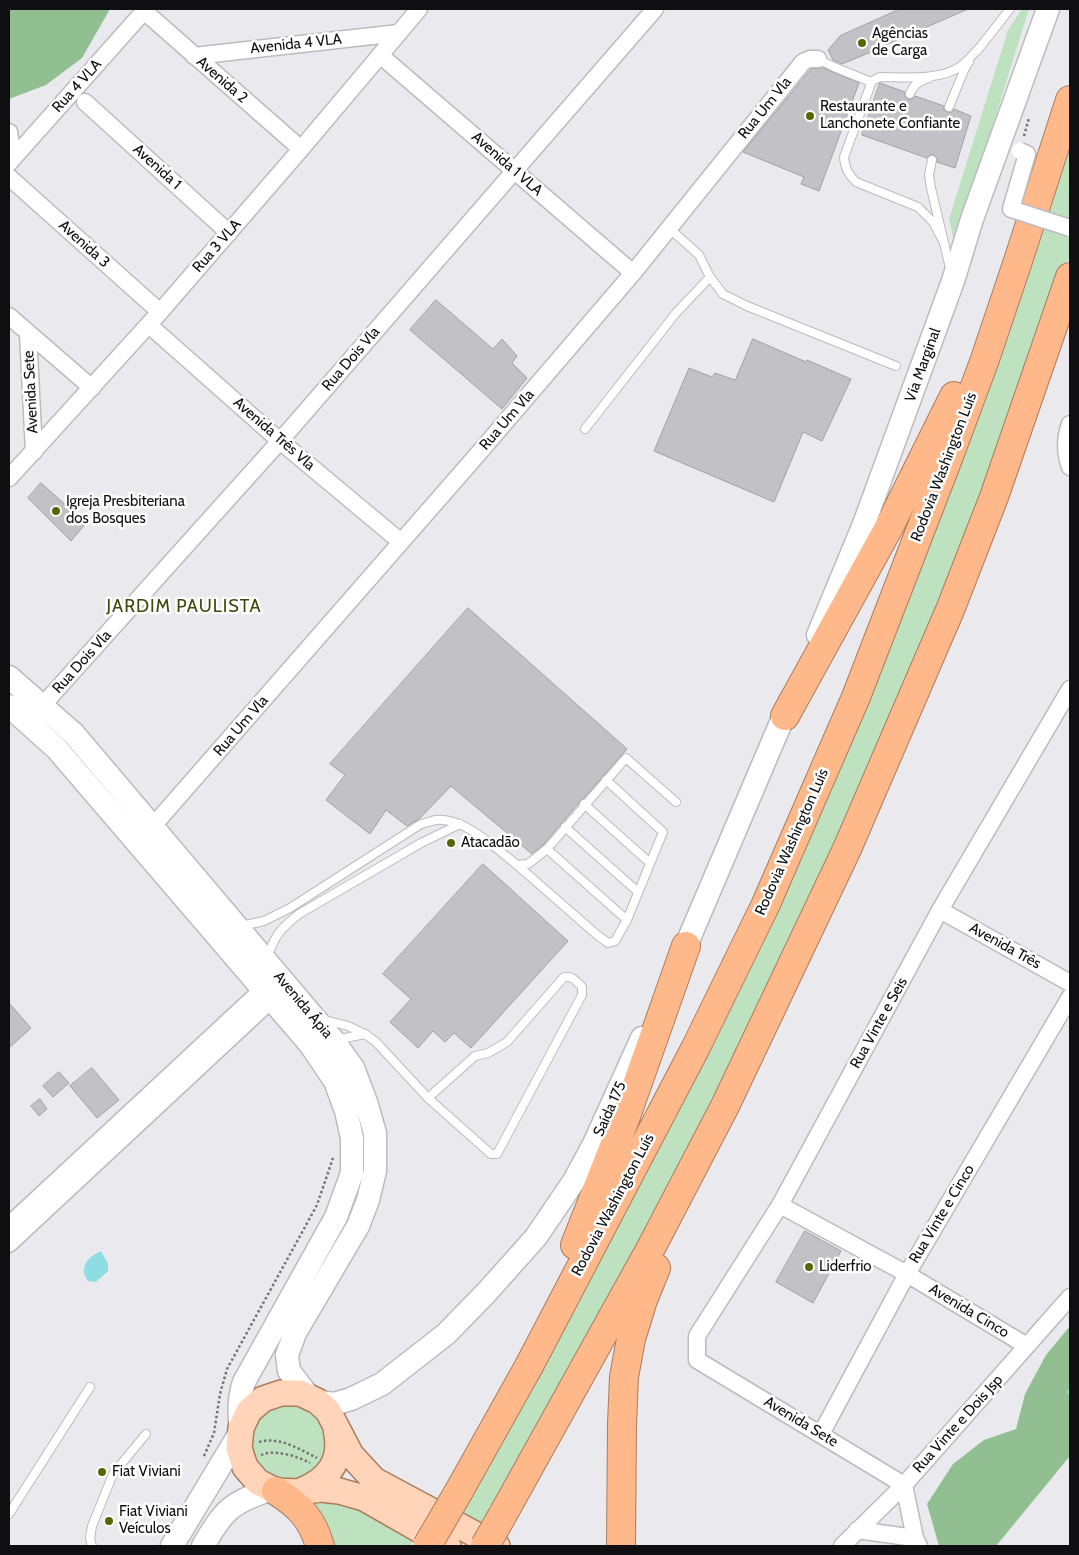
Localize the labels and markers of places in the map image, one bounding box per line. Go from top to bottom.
place label: Agências de Carga [872,25,928,60]
marker: Agências de Carga [856,37,868,49]
place label: Restaurante e Lanchonete Confiante [820,98,960,133]
marker: Restaurante e Lanchonete Confiante [804,110,816,122]
place label: Igreja Presbiteriana dos Bosques [66,493,185,528]
marker: Igreja Presbiteriana dos Bosques [50,505,62,517]
place label: Atacadão [461,834,520,852]
marker: Atacadão [445,837,457,849]
place label: Liderfrio [819,1258,872,1276]
marker: Liderfrio [803,1261,815,1273]
place label: Fiat Viviani [112,1463,181,1481]
marker: Fiat Viviani [96,1466,108,1478]
place label: Fiat Viviani Veículos [119,1503,188,1538]
marker: Fiat Viviani Veículos [103,1515,115,1527]

